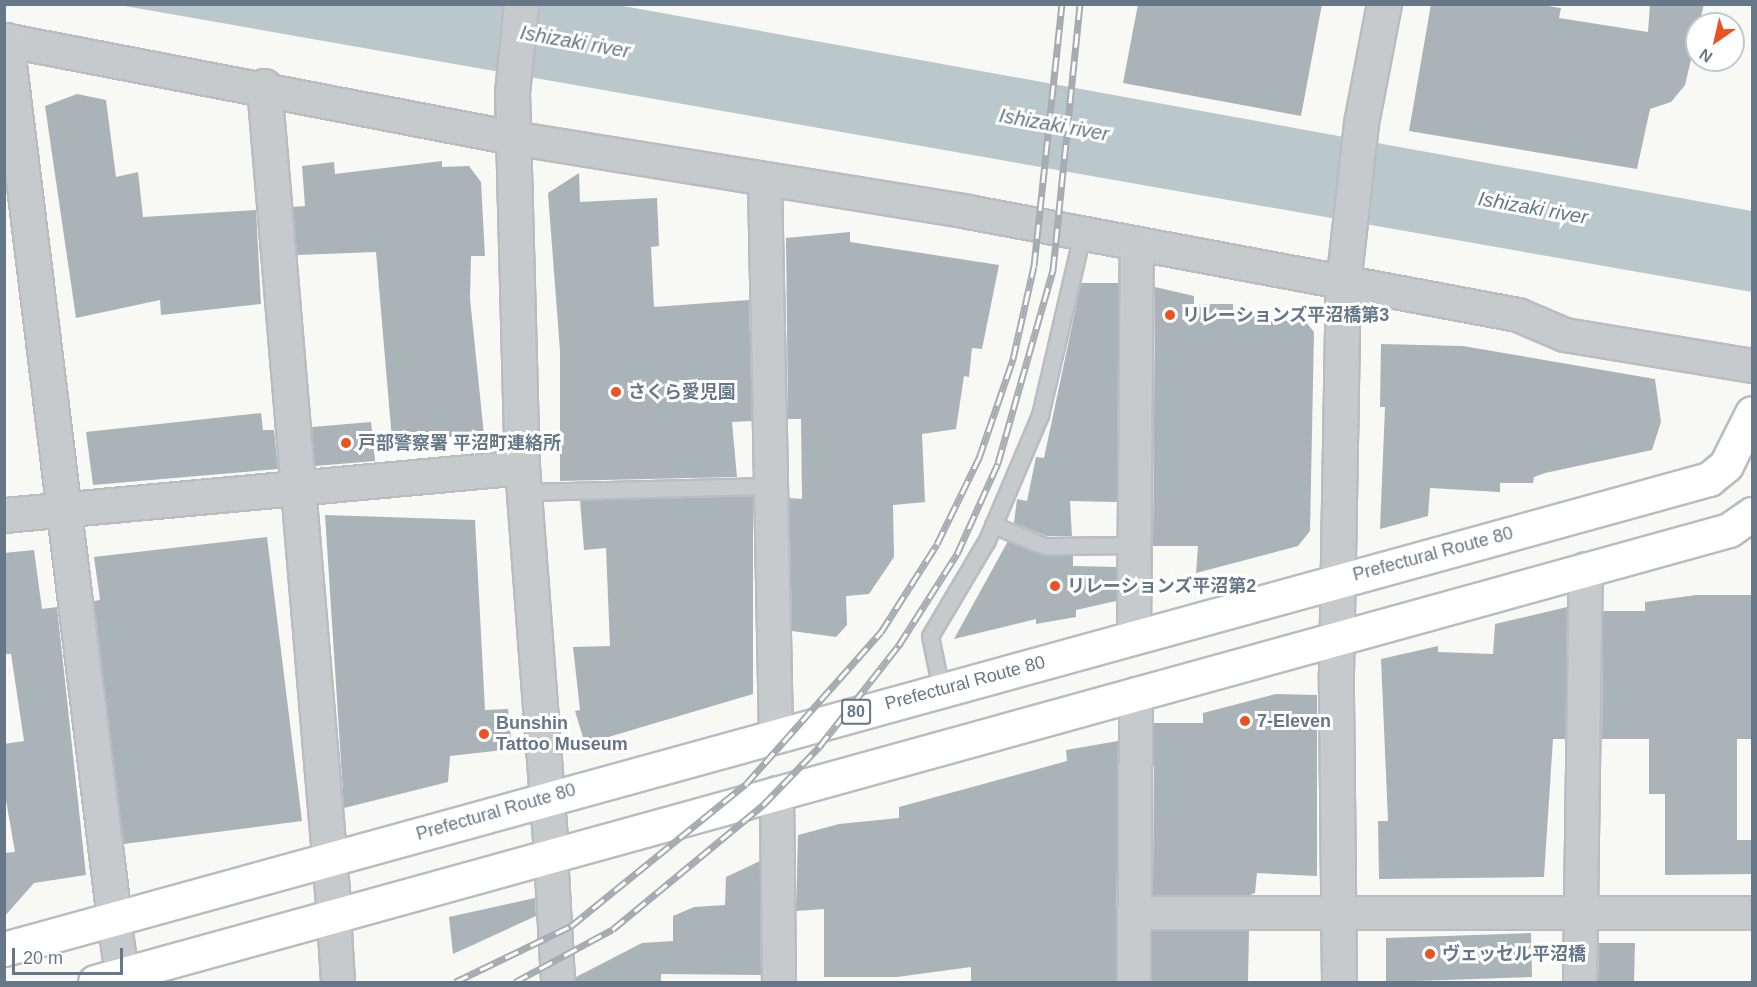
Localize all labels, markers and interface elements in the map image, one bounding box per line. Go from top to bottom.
north arrow [1685,12,1745,72]
water label: Ishizaki river [518,21,632,63]
text: N [1696,45,1715,66]
water label: Ishizaki river [997,104,1111,146]
water label: Ishizaki river [1476,187,1590,229]
place label: リレーションズ平沼橋第3 [1182,304,1390,326]
marker: リレーションズ平沼橋第3 [1163,308,1177,322]
place label: さくら愛児園 [628,381,736,403]
marker: さくら愛児園 [609,385,623,399]
place label: 戸部警察署 平沼町連絡所 [358,432,561,454]
marker: 戸部警察署 平沼町連絡所 [339,436,353,450]
street label: Prefectural Route 80 [1350,522,1516,586]
place label: リレーションズ平沼第2 [1067,575,1257,597]
marker: リレーションズ平沼第2 [1048,579,1062,593]
street label: Prefectural Route 80 [882,651,1048,715]
road number: 80 [841,699,871,725]
place label: 7-Eleven [1257,710,1331,732]
place label: Bunshin Tattoo Museum [496,713,628,756]
marker: 7-Eleven [1238,714,1252,728]
marker: Bunshin Tattoo Museum [477,727,491,741]
street label: Prefectural Route 80 [414,779,578,845]
scale bar [15,936,126,974]
place label: ヴェッセル平沼橋 [1442,943,1586,965]
marker: ヴェッセル平沼橋 [1423,947,1437,961]
text: 20 m [23,948,63,968]

